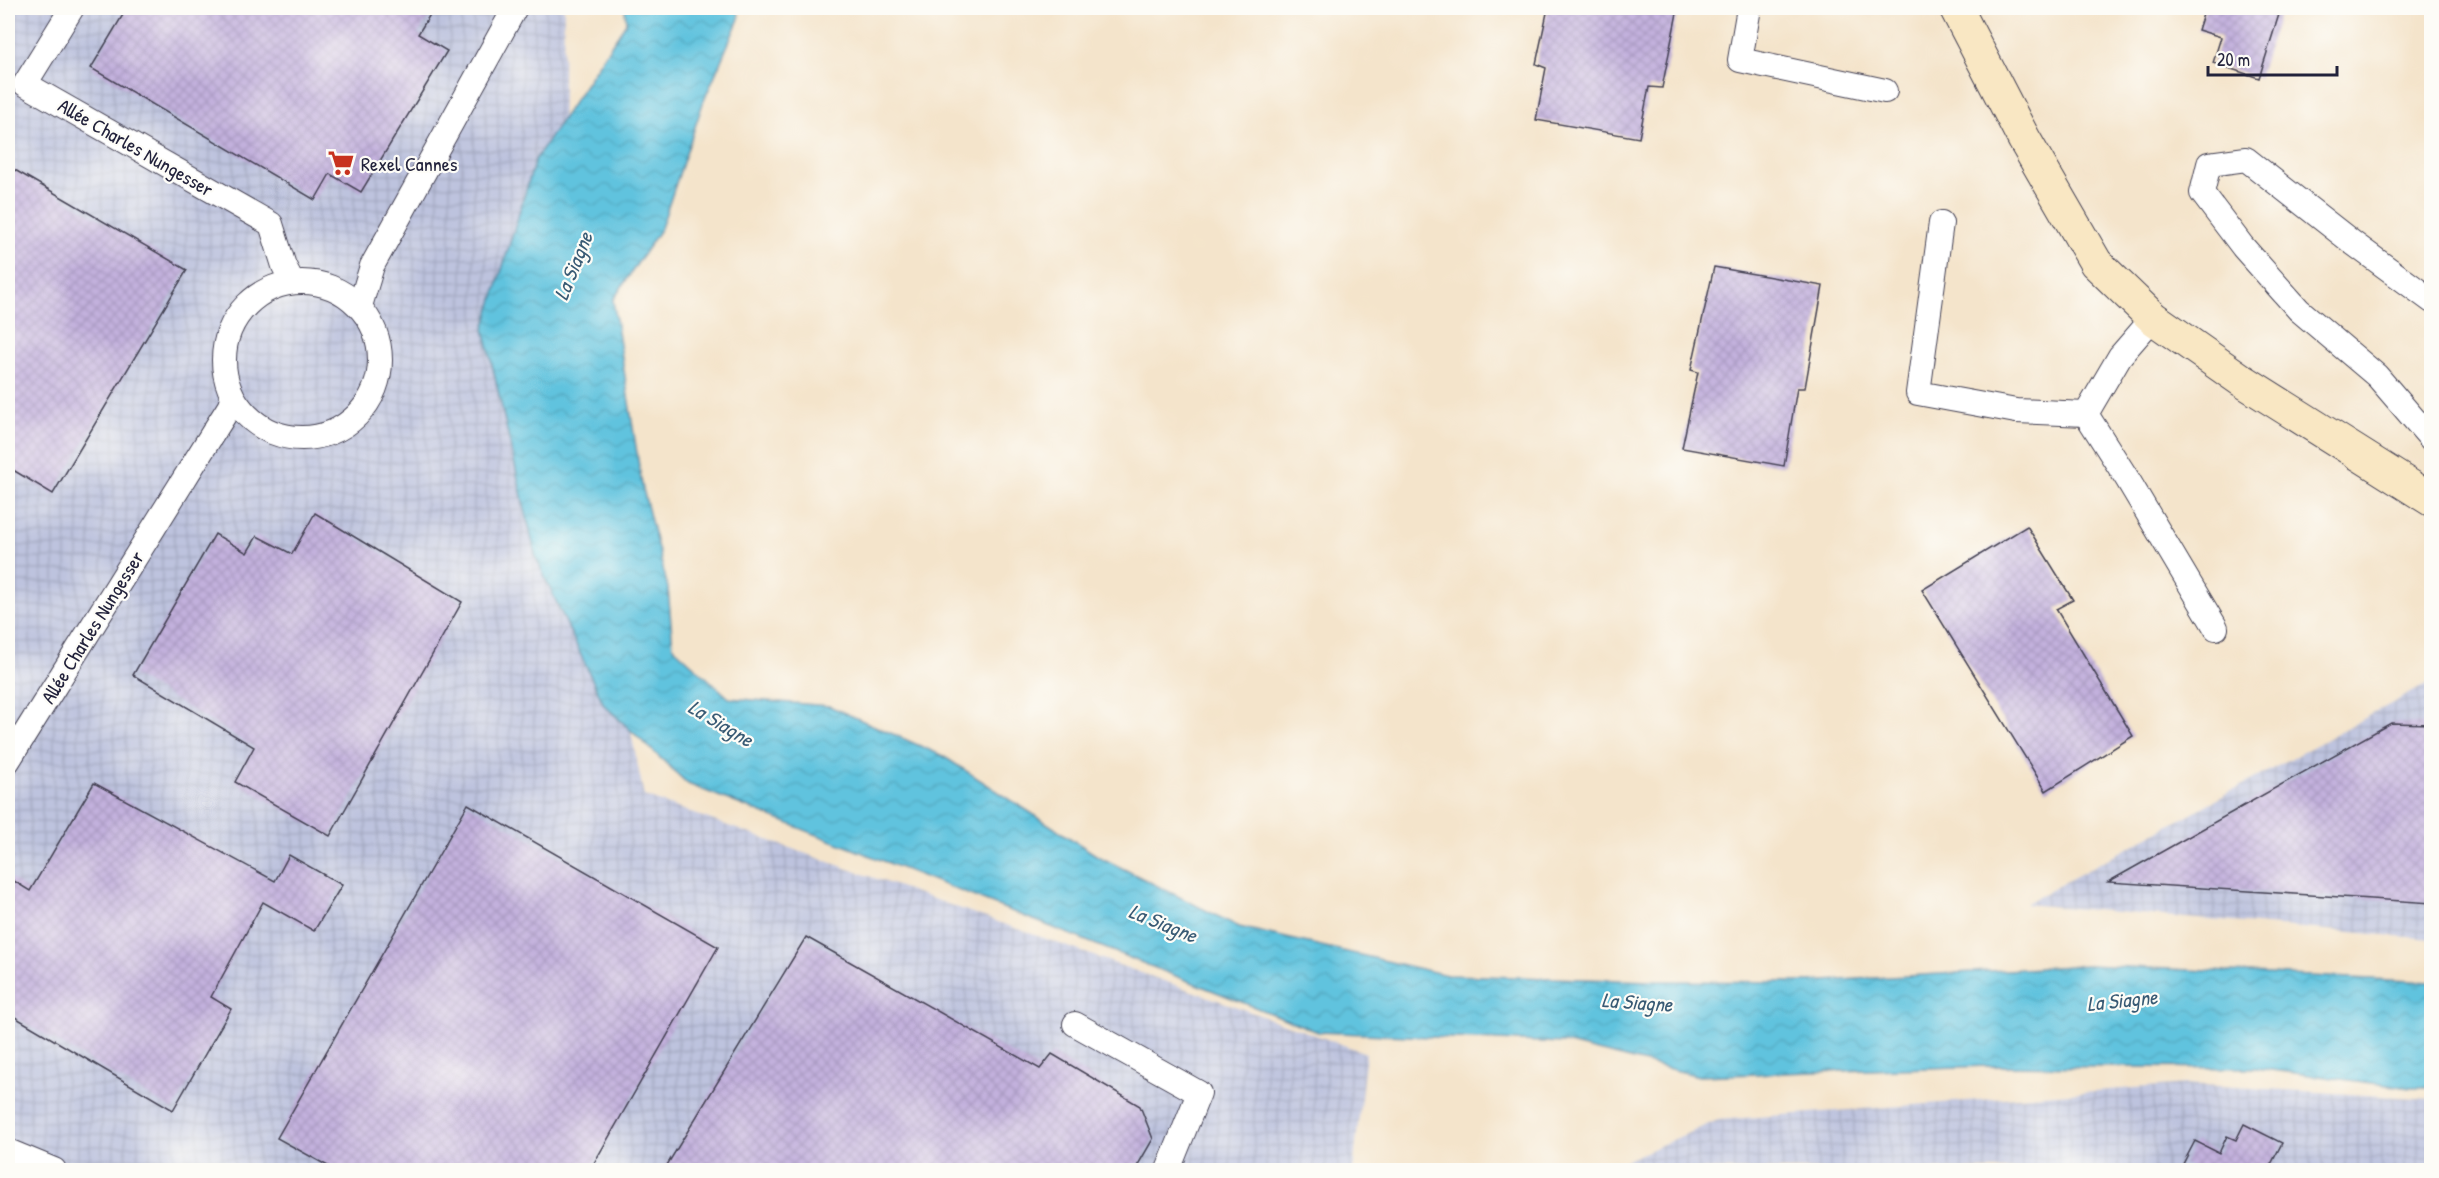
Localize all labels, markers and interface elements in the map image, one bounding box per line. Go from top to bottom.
scale bar [2208,39,2337,77]
text: 20 m [2217,47,2250,72]
street label: Allée Charles Nungesser [53,92,219,203]
supermarket icon: Rexel Cannes [326,148,356,178]
place label: Rexel Cannes [361,150,458,177]
water label: La Siagne [546,226,600,304]
street label: Allée Charles Nungesser [34,545,150,708]
water label: La Siagne [683,692,760,754]
water label: La Siagne [1125,896,1203,950]
water label: La Siagne [2085,982,2160,1018]
water label: La Siagne [1601,985,1675,1019]

